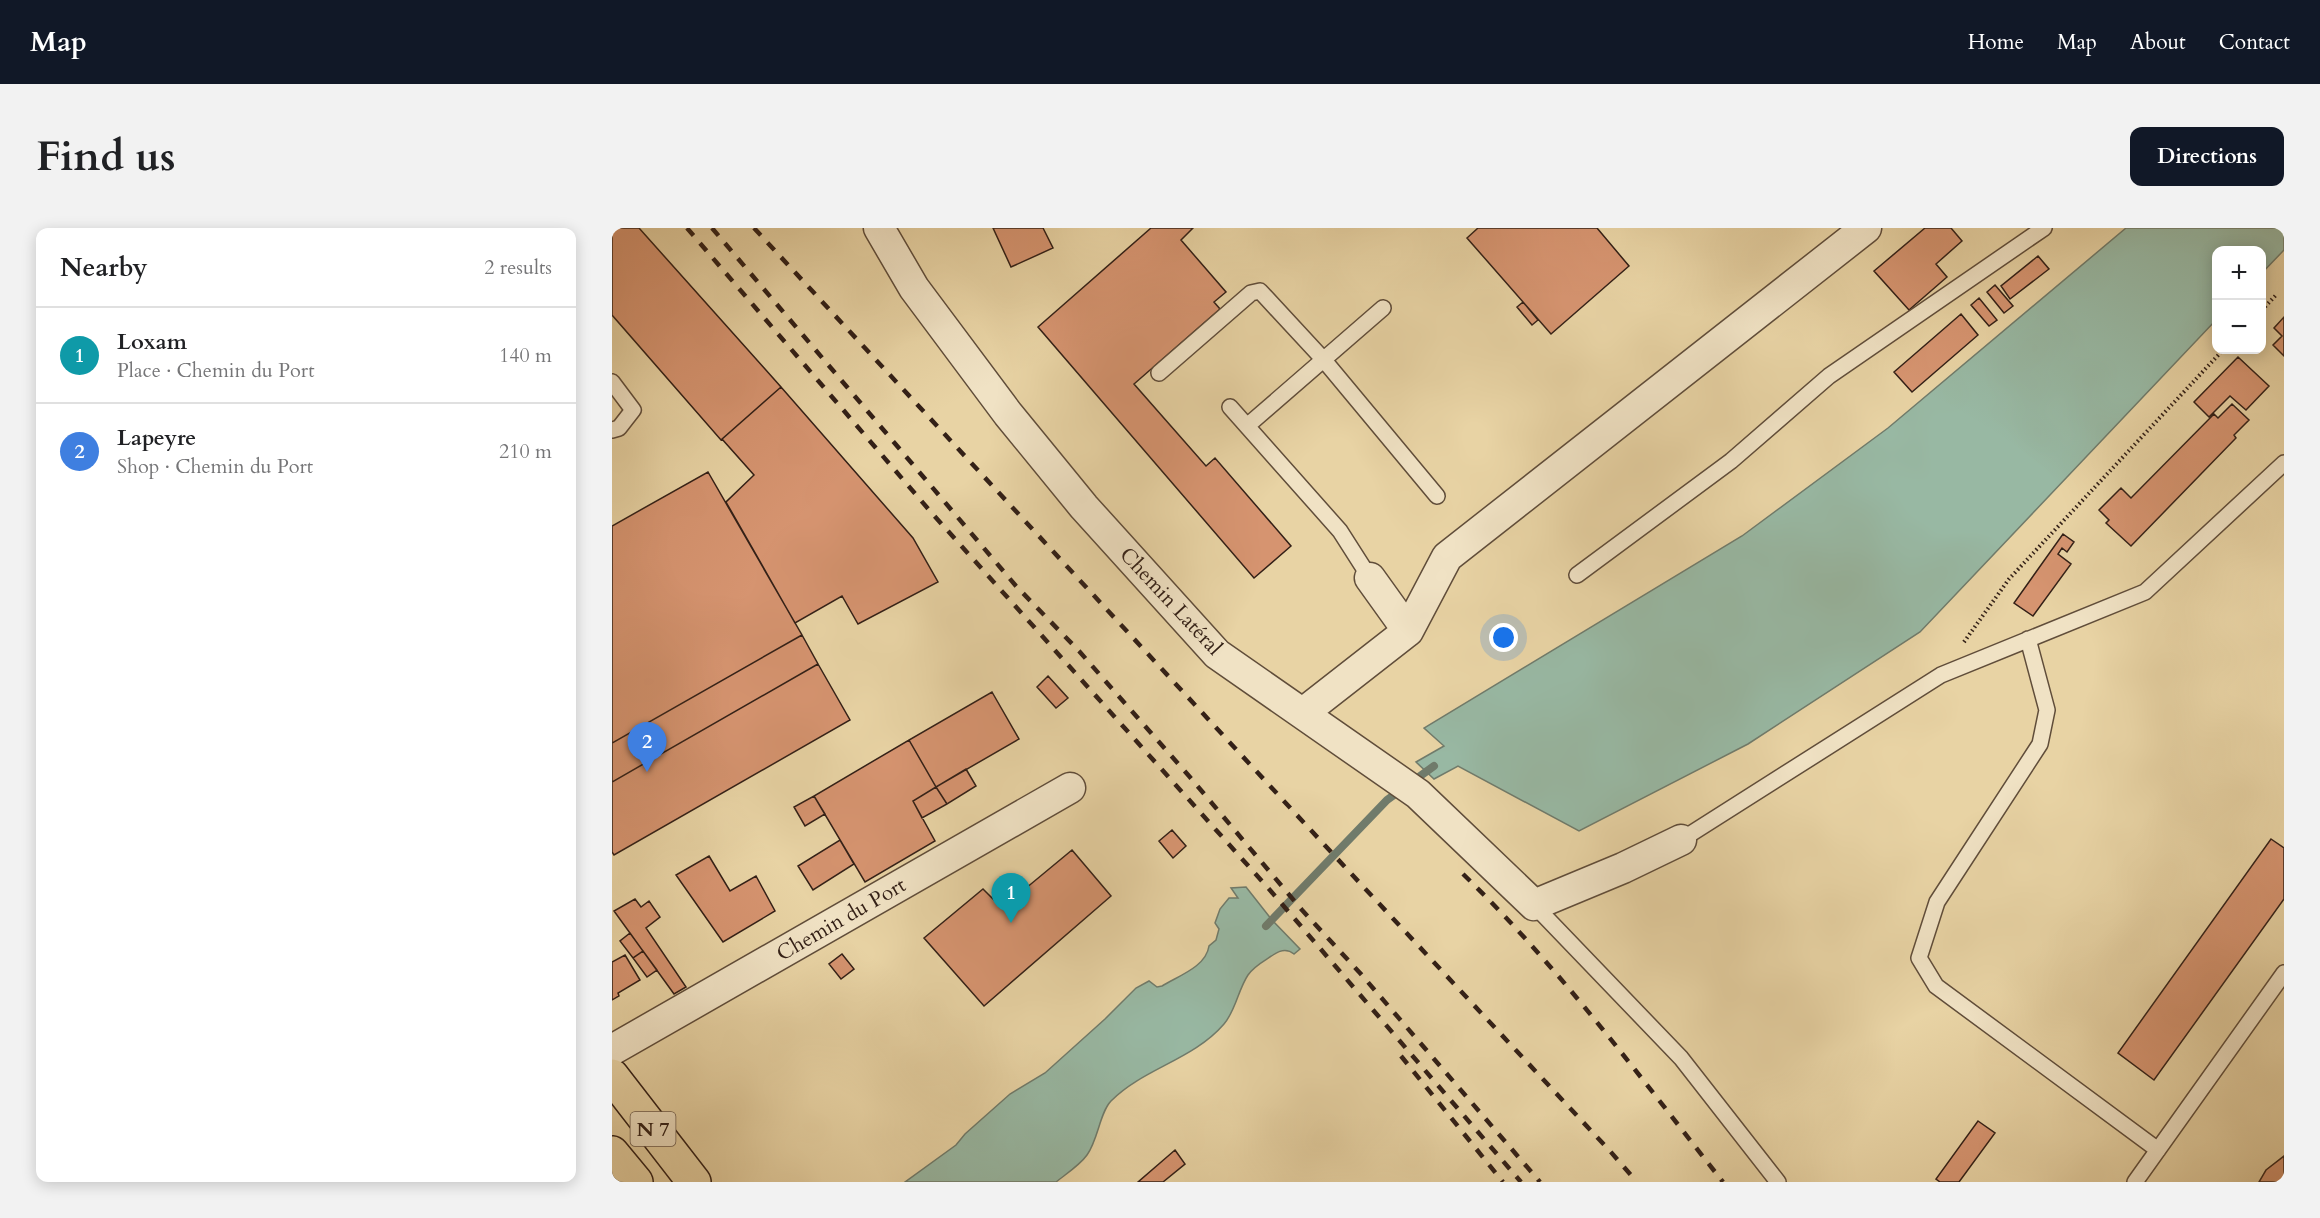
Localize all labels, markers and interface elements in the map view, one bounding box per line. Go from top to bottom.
text: Map [30,23,87,61]
text: Home [1968,28,2024,57]
text: Map [2057,28,2097,57]
text: About [2130,28,2186,57]
text: Contact [2219,28,2290,57]
button: Directions [2130,127,2284,186]
text: Find us [36,128,176,185]
map controls [2212,246,2266,354]
button: + [2212,246,2266,300]
text: Nearby [60,250,148,285]
text: 2 results [484,254,552,281]
button: − [2212,300,2266,354]
text: Loxam [117,327,187,357]
text: 1 [74,342,85,369]
text: 140 m [499,342,552,369]
text: Place · Chemin du Port [117,357,314,384]
text: Lapeyre [117,423,196,453]
text: 2 [74,438,85,465]
text: 210 m [499,438,552,465]
text: Shop · Chemin du Port [117,453,313,480]
street label: Chemin Latéral [1113,541,1228,662]
your location [1489,623,1518,652]
pin: 2 [627,722,666,772]
street label: Chemin du Port [771,871,912,968]
pin: 1 [992,874,1030,923]
road number: N 7 [630,1112,675,1146]

